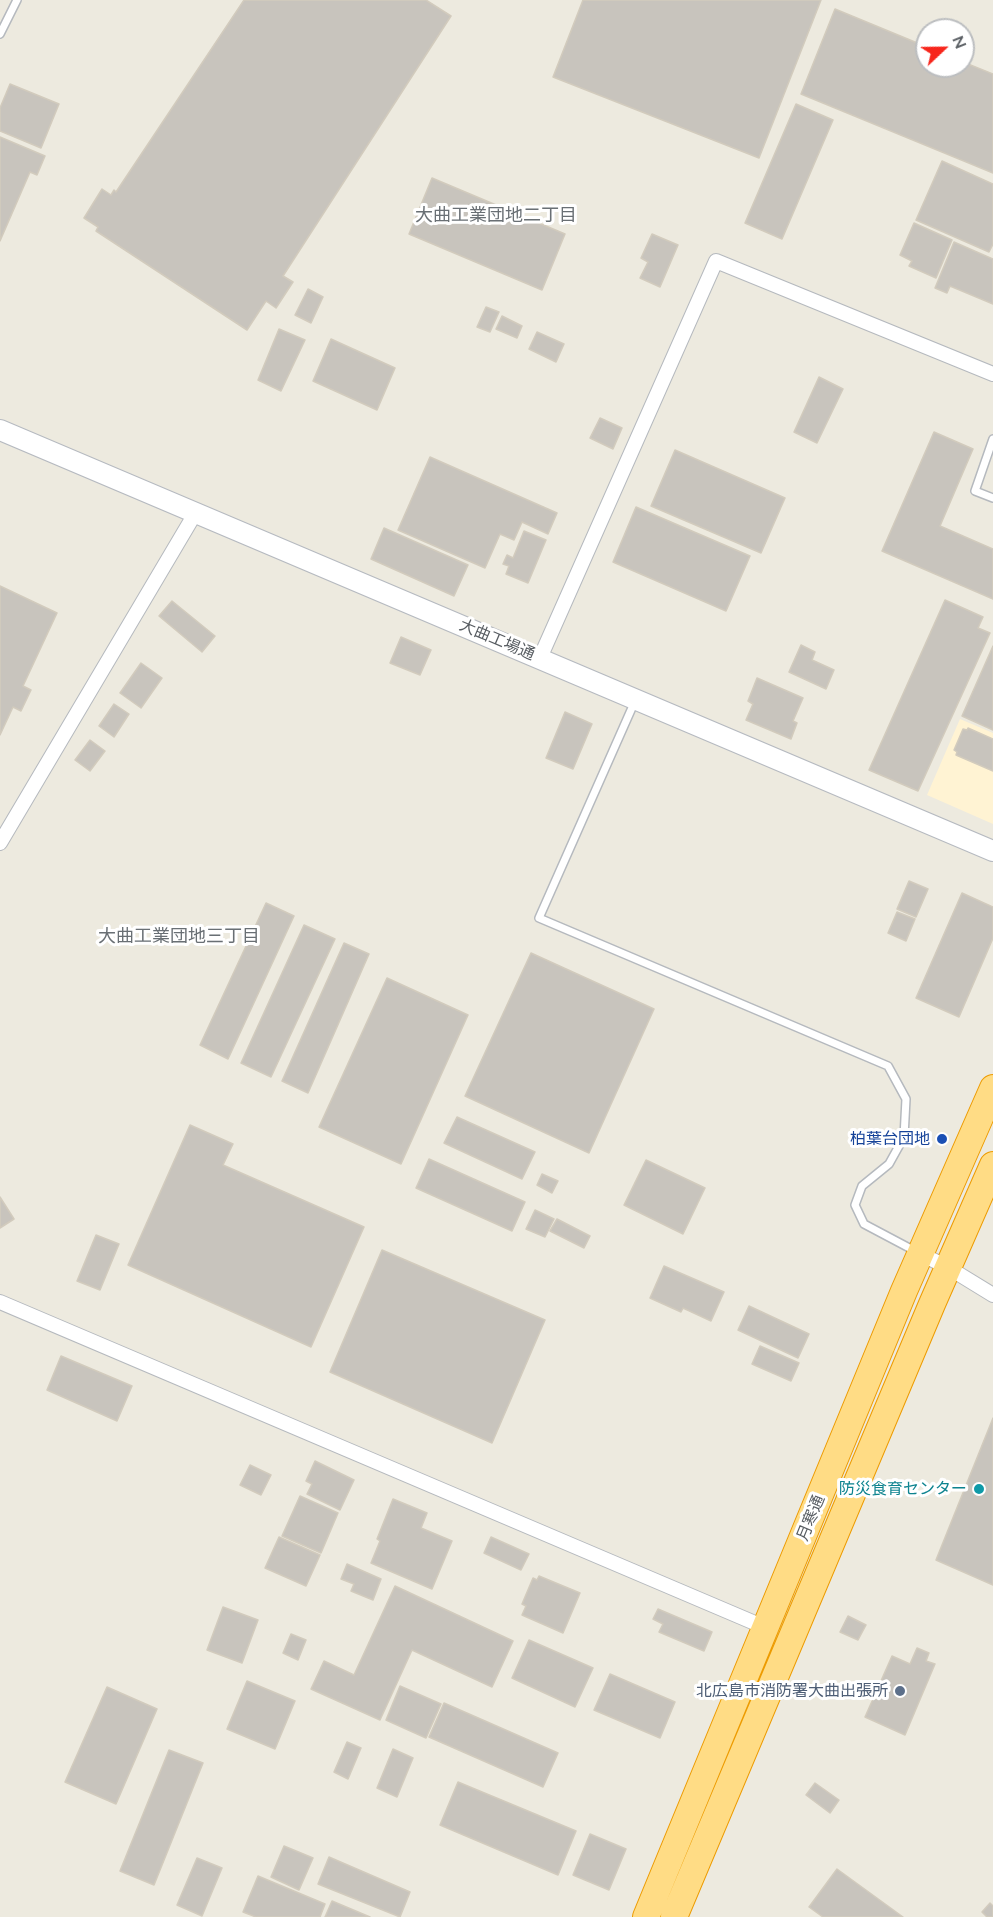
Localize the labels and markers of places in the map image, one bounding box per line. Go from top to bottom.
place label: 柏葉台団地 [850,1129,930,1149]
marker: 柏葉台団地 [935,1132,949,1146]
place label: 防災食育センター [839,1479,967,1499]
marker: 防災食育センター [972,1482,986,1496]
place label: 北広島市消防署大曲出張所 [696,1681,888,1701]
marker: 北広島市消防署大曲出張所 [893,1684,907,1698]

